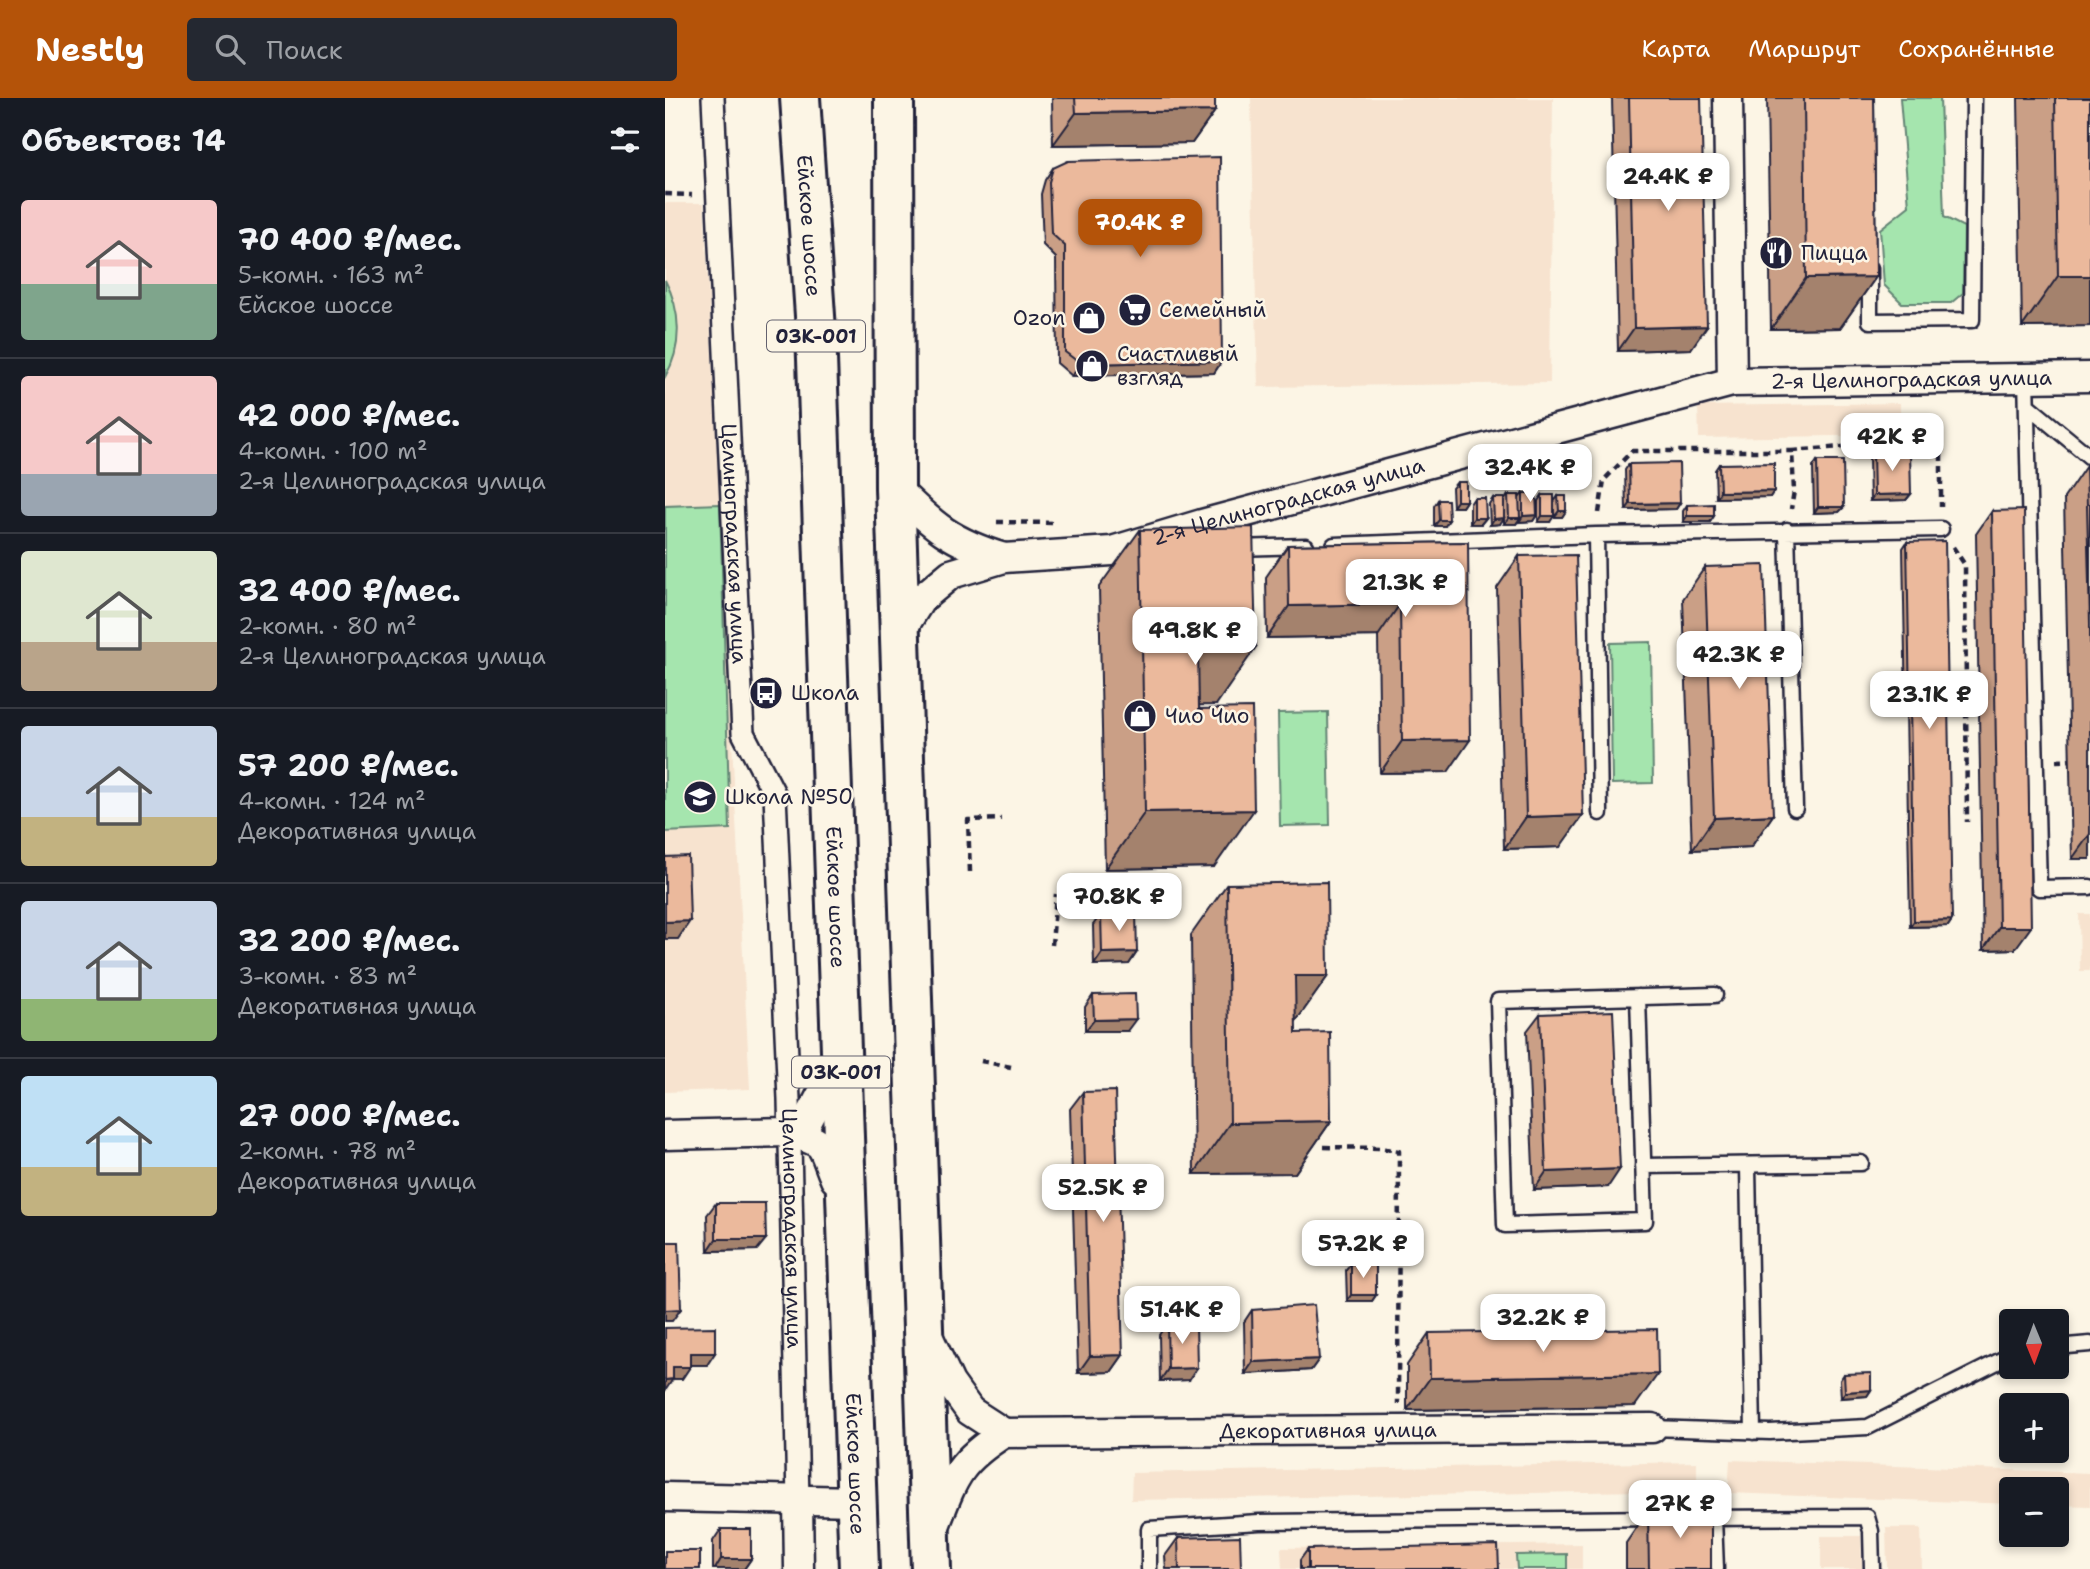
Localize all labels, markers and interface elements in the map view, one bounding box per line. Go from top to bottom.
search box [187,18,677,81]
text: Nestly [35,27,145,72]
icon: search [211,30,249,68]
text: Поиск [267,32,342,67]
text: Карта [1642,33,1710,65]
text: Маршрут [1748,33,1860,65]
text: Сохранённые [1898,33,2055,65]
text: Объектов: 14 [21,120,226,161]
icon: filters [606,121,644,159]
pin: 24.4K ₽ [1603,153,1733,213]
street label: Ейское шоссе [790,154,828,298]
text: 24.4K ₽ [1623,161,1714,191]
pin: 70.4K ₽ [1075,200,1205,259]
text: 70.4K ₽ [1094,207,1186,237]
text: 70 400 ₽/мес. [238,219,462,260]
icon: home [77,228,161,312]
restaurant icon: Пицца [1757,234,1795,272]
place label: Пицца [1801,239,1867,267]
text: 5-комн. · 163 m² [238,260,424,290]
text: Ейское шоссе [238,290,394,320]
supermarket icon: Семейный [1116,291,1154,329]
place label: Семейный [1159,296,1267,324]
shop icon: Ozon [1070,299,1108,337]
place label: Ozon [1013,304,1065,332]
road number: 03К-001 [767,320,865,352]
place label: Счастливый взгляд [1117,340,1239,392]
shop icon: Счастливый взгляд [1073,347,1111,385]
street label: 2-я Целиноградская улица [1771,364,2052,395]
text: 42 000 ₽/мес. [238,395,460,436]
icon: home [77,404,161,488]
pin: 42K ₽ [1843,414,1941,473]
text: 42K ₽ [1857,421,1927,451]
street label: Целиноградская улица [714,423,754,664]
text: 4-комн. · 100 m² [238,436,428,466]
pin: 32.4K ₽ [1465,444,1595,504]
street label: 2-я Целиноградская улица [1149,451,1427,552]
text: 32.4K ₽ [1484,452,1576,482]
text: 2-я Целиноградская улица [238,466,546,496]
pin: 21.3K ₽ [1340,560,1470,619]
text: 21.3K ₽ [1362,567,1448,597]
text: 32 400 ₽/мес. [238,570,461,611]
icon: home [77,579,161,663]
pin: 49.8K ₽ [1130,608,1260,667]
text: 2-комн. · 80 m² [238,611,417,641]
text: 49.8K ₽ [1148,615,1242,645]
pin: 42.3K ₽ [1674,632,1804,691]
text: 42.3K ₽ [1693,639,1785,669]
text: 2-я Целиноградская улица [238,641,546,671]
pin: 23.1K ₽ [1864,672,1994,731]
bus stop icon: Школа [747,674,785,712]
place label: Школа [791,679,859,707]
text: 23.1K ₽ [1886,679,1972,709]
shop icon: Чио Чио [1121,697,1159,735]
place label: Чио Чио [1165,702,1249,730]
text: 57 200 ₽/мес. [238,745,459,786]
icon: home [77,754,161,838]
school or university icon: Школа №50 [681,778,719,816]
place label: Школа №50 [725,783,853,811]
text: 4-комн. · 124 m² [238,786,426,816]
text: Декоративная улица [238,816,476,846]
street label: Ейское шоссе [819,826,852,969]
pin: 70.8K ₽ [1054,874,1184,933]
text: 70.8K ₽ [1073,881,1165,911]
text: 32 200 ₽/мес. [238,920,460,961]
icon: home [77,929,161,1013]
text: 3-комн. · 83 m² [238,961,417,991]
text: Декоративная улица [238,991,476,1021]
road number: 03К-001 [792,1056,890,1088]
text: 27 000 ₽/мес. [238,1095,461,1136]
icon: home [77,1104,161,1188]
street label: Целиноградская улица [775,1108,809,1349]
text: 2-комн. · 78 m² [238,1136,416,1166]
pin: 52.5K ₽ [1038,1164,1168,1224]
text: Декоративная улица [238,1166,476,1196]
text: 52.5K ₽ [1058,1172,1148,1202]
pin: 57.2K ₽ [1298,1220,1428,1280]
text: 57.2K ₽ [1318,1228,1408,1258]
pin: 51.4K ₽ [1117,1286,1247,1346]
text: 51.4K ₽ [1140,1294,1224,1324]
pin: 32.2K ₽ [1478,1294,1608,1354]
text: 32.2K ₽ [1496,1302,1590,1332]
north arrow [1999,1309,2069,1379]
map controls [1999,1309,2069,1547]
street label: Ейское шоссе [839,1392,872,1535]
button: + [1999,1393,2069,1463]
street label: Декоративная улица [1219,1416,1437,1445]
button: − [1999,1477,2069,1547]
pin: 27K ₽ [1631,1480,1729,1540]
text: 27K ₽ [1645,1488,1715,1518]

